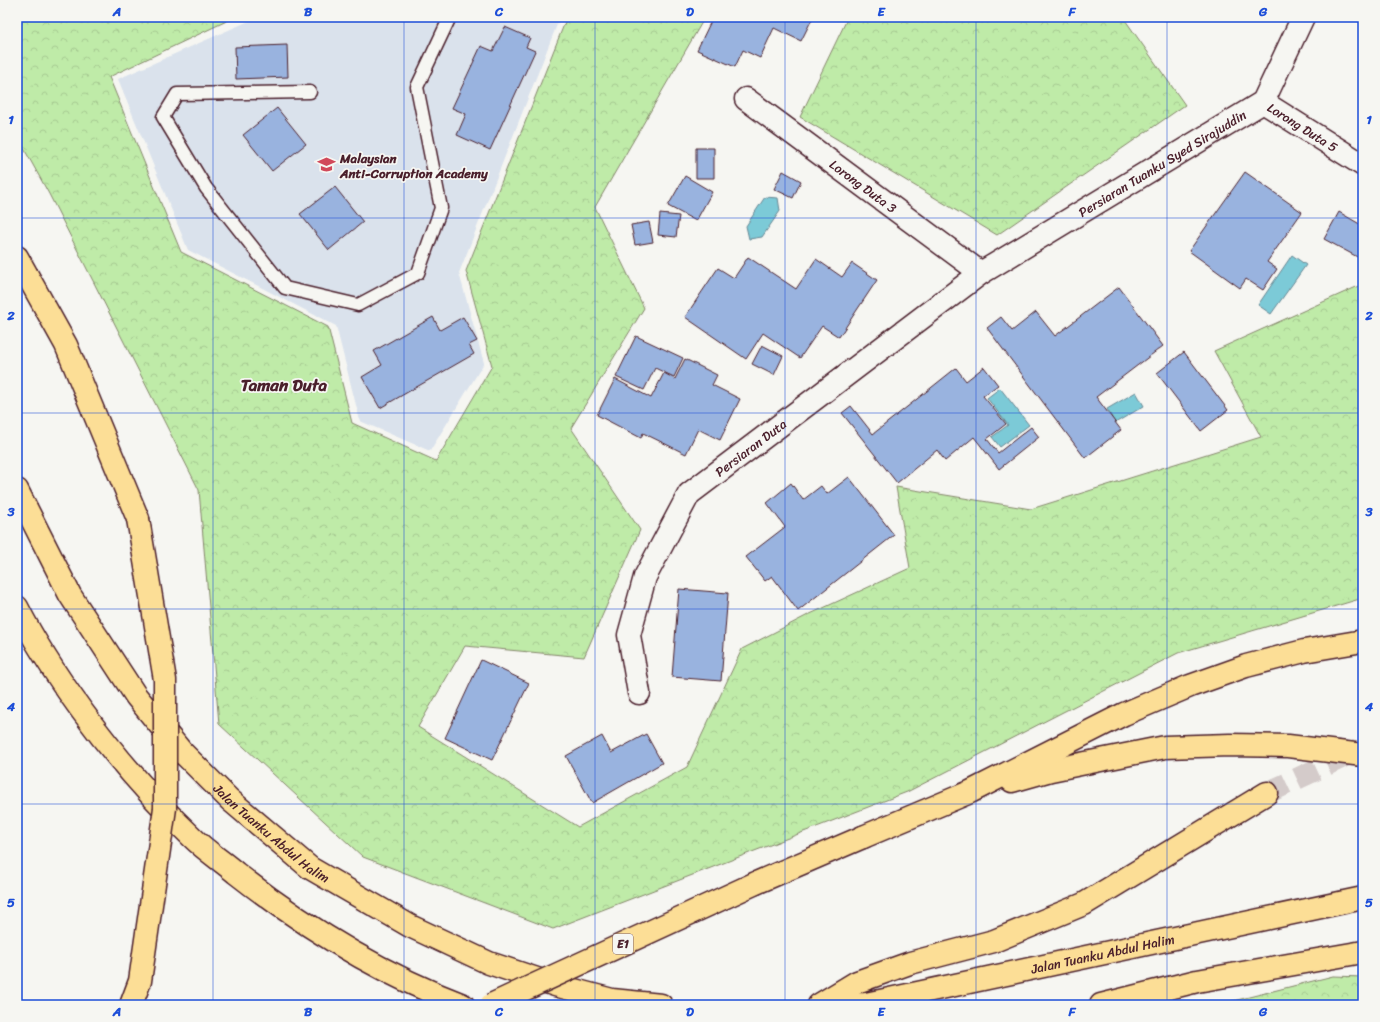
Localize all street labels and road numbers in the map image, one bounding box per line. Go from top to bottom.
street label: Lorong Duta 5 [1263,96,1342,159]
street label: Persiaran Tuanku Syed Sirajuddin [1074,104,1251,224]
street label: Lorong Duta 3 [824,154,902,219]
street label: Persiaran Duta [710,413,792,483]
street label: Jalan Tuanku Abdul Halim [207,778,334,889]
street label: Jalan Tuanku Abdul Halim [1028,928,1177,981]
road number: E1 [613,934,633,954]

